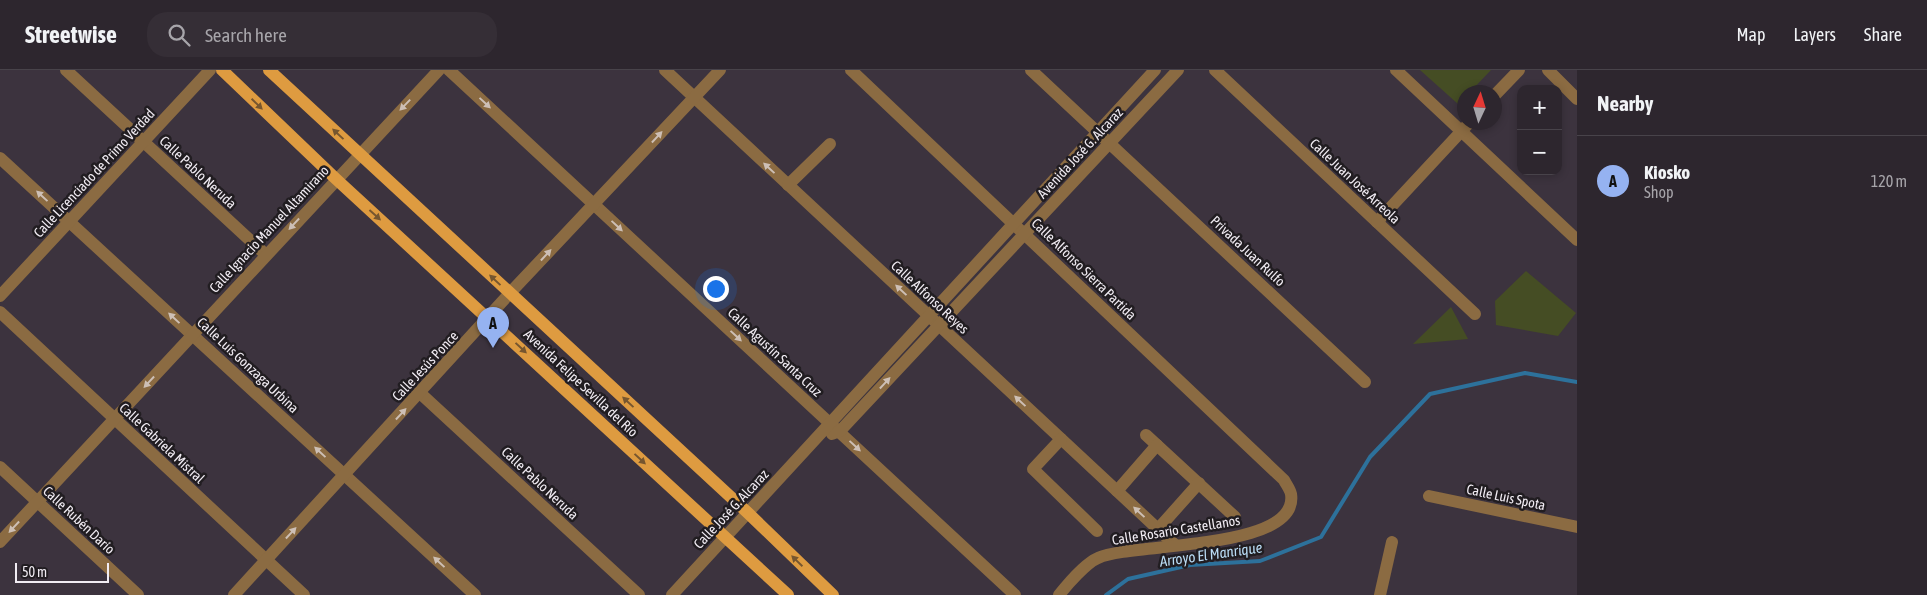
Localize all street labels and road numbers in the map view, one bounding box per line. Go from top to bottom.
street label: Calle Licenciado de Primo Verdad [30,105,158,241]
street label: Avenida José G. Alcaraz [1034,105,1126,201]
street label: Calle Pablo Neruda [156,132,240,212]
street label: Calle Juan José Arreola [1307,135,1403,227]
street label: Calle Ignacio Manuel Altamirano [206,162,332,296]
street label: Privada Juan Rulfo [1208,212,1288,290]
street label: Calle Alfonso Sierra Partida [1028,215,1140,323]
street label: Calle Alfonso Reyes [888,257,972,337]
street label: Calle Agustín Santa Cruz [725,304,825,400]
street label: Calle Luis Gonzaga Urbina [194,314,302,416]
street label: Avenida Felipe Sevilla del Río [521,326,641,440]
street label: Calle Jesús Ponce [389,328,461,404]
street label: Calle Gabriela Mistral [116,399,208,487]
street label: Calle Pablo Neruda [498,443,582,523]
street label: Calle José G. Alcaraz [690,466,772,552]
street label: Calle Luis Spota [1465,481,1547,513]
street label: Calle Rubén Darío [40,483,118,557]
street label: Calle Rosario Castellanos [1111,512,1241,548]

